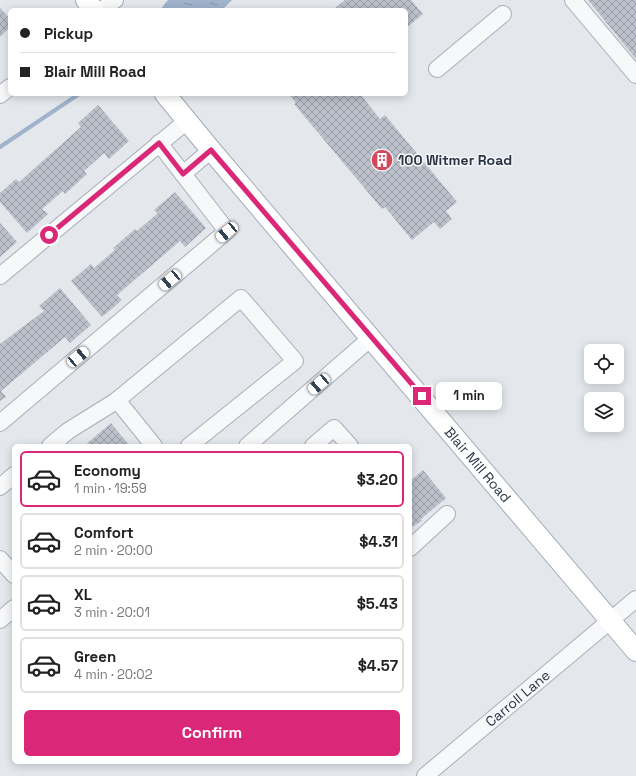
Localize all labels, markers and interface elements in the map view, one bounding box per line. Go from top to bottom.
text: Pickup [44,24,93,43]
text: Blair Mill Road [44,62,146,81]
building icon: 100 Witmer Road [369,147,395,173]
place label: 100 Witmer Road [398,151,512,169]
car [214,220,240,244]
route start [40,226,58,244]
car [157,268,183,292]
map controls [584,344,624,432]
button: locate [584,344,624,384]
car [65,345,91,369]
car [306,372,332,396]
callout: 1 min [436,382,502,410]
route end [413,387,431,405]
text: 1 min [453,387,485,404]
button: layers [584,392,624,432]
street label: Blair Mill Road [441,423,515,506]
icon: car [26,461,62,497]
text: Economy [74,461,141,480]
text: $3.20 [357,470,398,489]
text: 1 min · 19:59 [74,480,147,497]
icon: car [26,523,62,559]
text: Comfort [74,523,134,542]
text: $4.31 [359,532,398,551]
text: 2 min · 20:00 [74,542,153,559]
icon: car [26,585,62,621]
text: XL [74,585,92,604]
text: $5.43 [357,594,398,613]
text: 3 min · 20:01 [74,604,150,621]
icon: car [26,647,62,683]
text: Green [74,647,116,666]
text: $4.57 [358,656,398,675]
text: 4 min · 20:02 [74,666,153,683]
street label: Carroll Lane [482,666,554,731]
button: Confirm [24,710,400,756]

